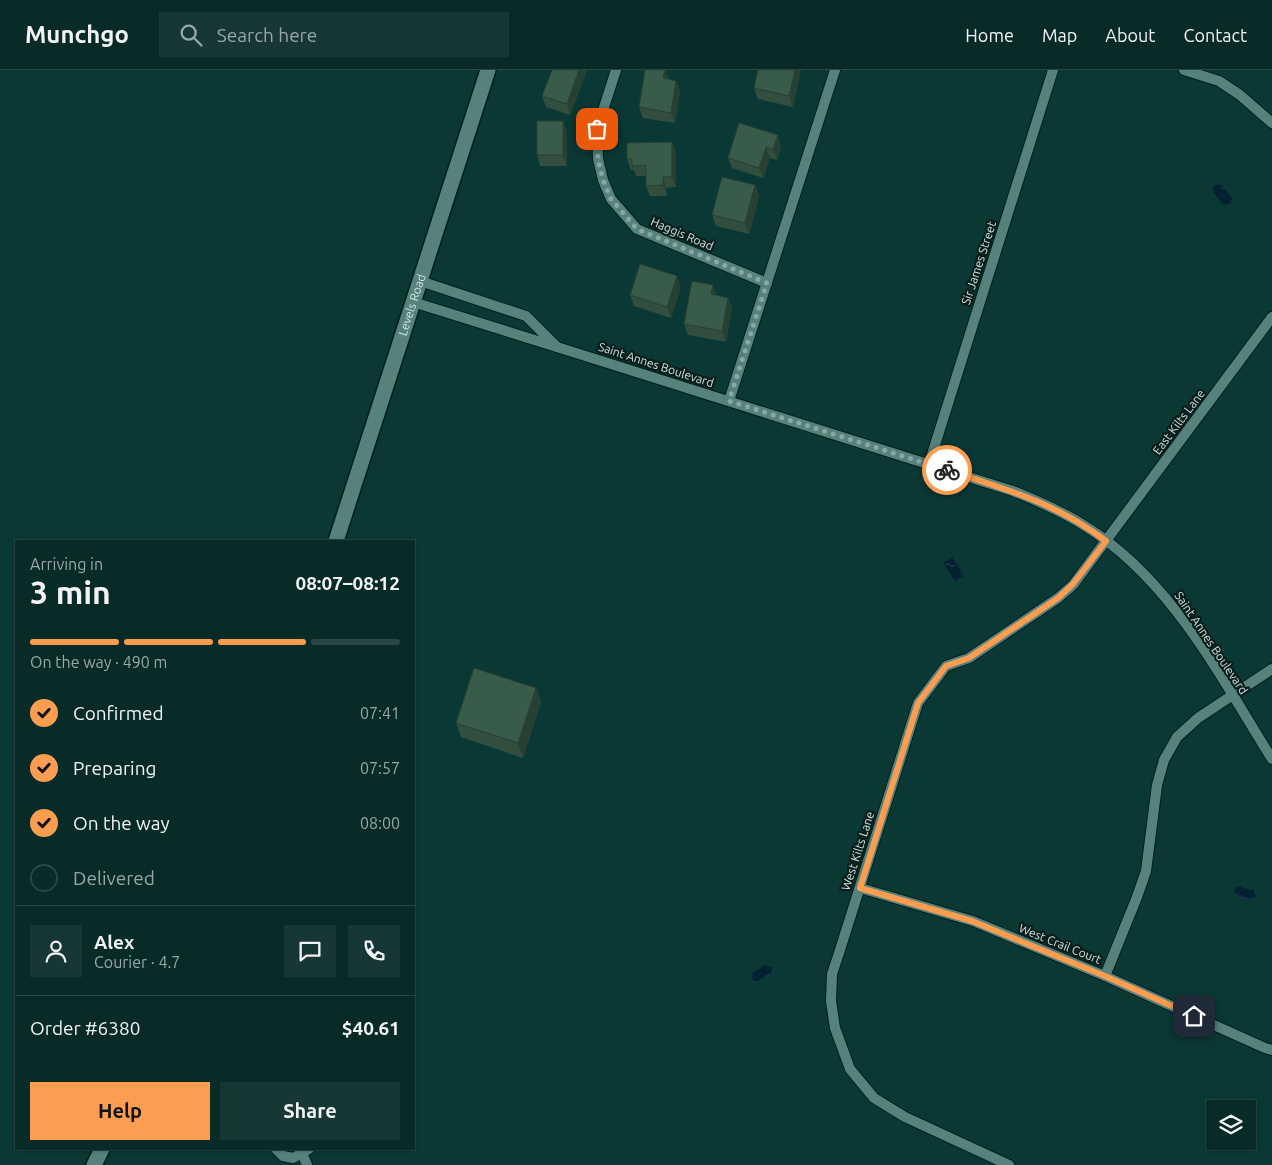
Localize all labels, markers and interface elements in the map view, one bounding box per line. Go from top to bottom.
search box [159,12,509,57]
text: Munchgo [25,21,129,48]
icon: search [177,21,205,49]
text: Search here [217,24,317,46]
text: Home [965,25,1014,45]
text: Map [1042,25,1077,45]
text: About [1105,25,1155,45]
text: Contact [1183,25,1247,45]
pin [576,108,618,150]
icon: bag [583,115,611,143]
street label: Haggis Road [649,214,716,253]
street label: Sir James Street [959,219,998,306]
street label: Levels Road [396,272,428,337]
street label: Saint Annes Boulevard [597,340,716,389]
street label: East Kilts Lane [1150,387,1207,457]
courier [922,445,972,495]
icon: bike [933,456,961,484]
text: Arriving in [30,555,103,573]
text: 08:07–08:12 [295,572,400,594]
text: 3 min [30,574,111,610]
street label: Saint Annes Boulevard [1172,589,1251,696]
text: On the way · 490 m [30,653,167,671]
icon: check [30,699,58,727]
text: Confirmed [73,702,164,724]
text: 07:41 [360,704,400,722]
icon: check [30,754,58,782]
text: Preparing [73,757,157,779]
text: 07:57 [360,759,400,777]
icon: check [30,809,58,837]
street label: West Kilts Lane [839,810,876,892]
text: On the way [73,812,170,834]
text: 08:00 [360,814,400,832]
text: Delivered [73,867,155,889]
street label: West Crail Court [1017,921,1103,966]
button: person [30,925,82,977]
button: chat [284,925,336,977]
button: phone [348,925,400,977]
text: Alex [94,931,134,953]
text: Courier · 4.7 [94,953,180,971]
pin [1173,995,1215,1037]
icon: home [1180,1002,1208,1030]
text: Order #6380 [30,1017,140,1039]
text: $40.61 [342,1017,400,1039]
button: Help [30,1082,210,1140]
button: Share [220,1082,400,1140]
map controls [1206,1100,1256,1150]
button: layers [1206,1100,1256,1150]

